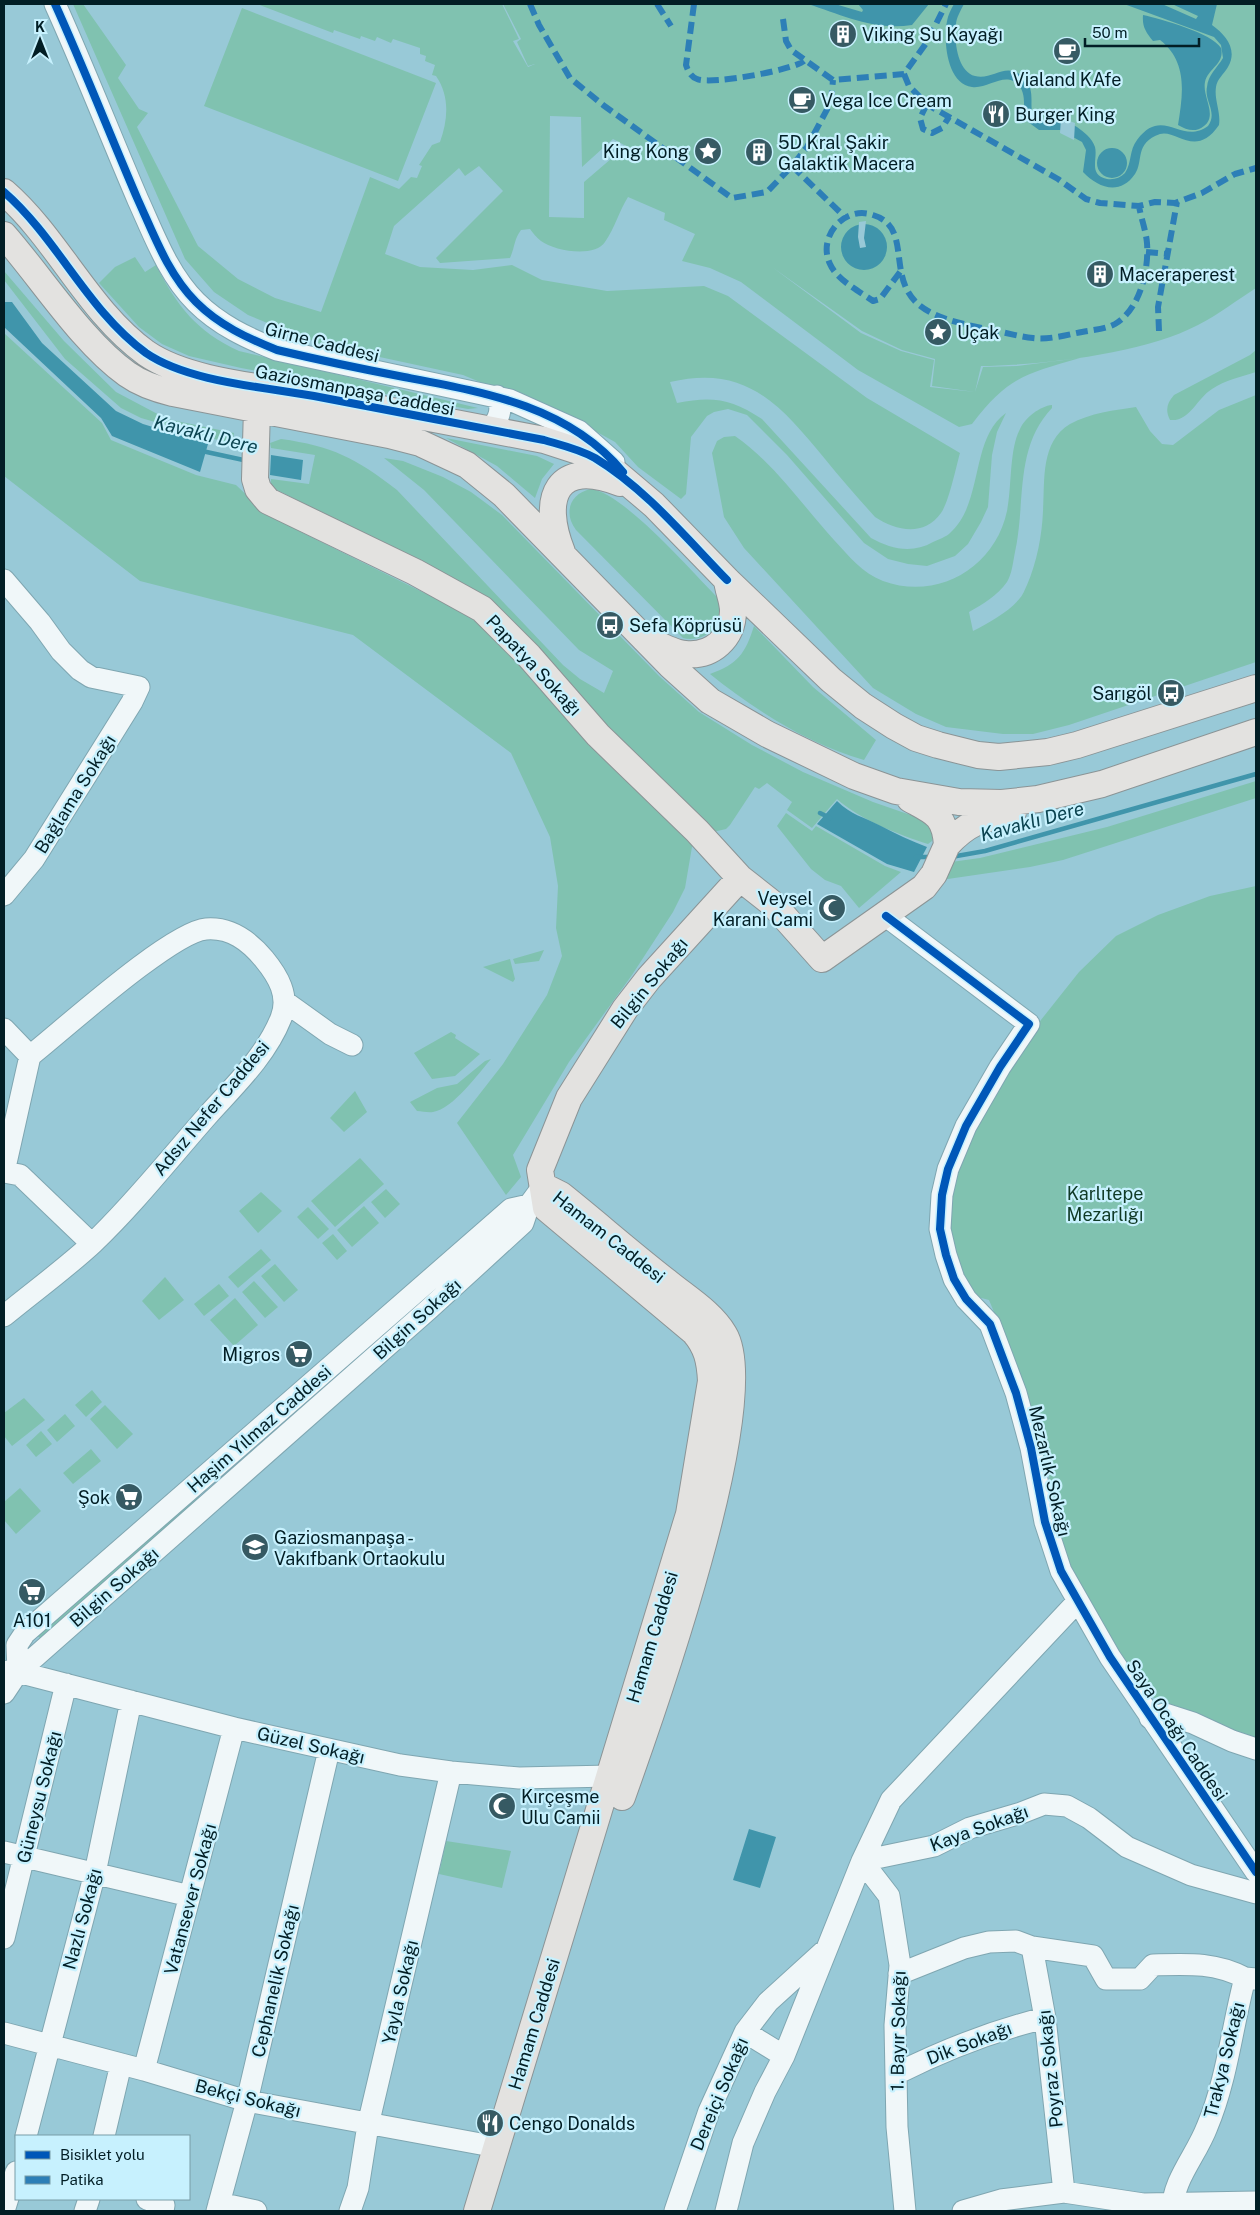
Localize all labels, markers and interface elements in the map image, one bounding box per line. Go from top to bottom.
north arrow [15,15,65,65]
scale bar [1085,15,1199,47]
text: K [35,19,45,35]
building icon: Viking Su Kayağı [828,19,858,49]
place label: Viking Su Kayağı [862,24,1003,45]
text: 50 m [1092,24,1127,41]
cafe icon: Vialand KAfe [1052,36,1082,66]
place label: Vialand KAfe [1013,69,1121,90]
cafe icon: Vega Ice Cream [787,85,817,115]
place label: Vega Ice Cream [821,90,952,111]
restaurant icon: Burger King [981,99,1011,129]
place label: Burger King [1015,104,1115,125]
place label: 5D Kral Şakir Galaktik Macera [778,132,915,174]
place icon: King Kong [693,136,723,166]
building icon: 5D Kral Şakir Galaktik Macera [744,137,774,167]
place label: King Kong [603,141,689,162]
building icon: Maceraperest [1085,259,1115,289]
place label: Maceraperest [1119,264,1235,285]
place icon: Uçak [923,317,953,347]
street label: Girne Caddesi [263,318,381,366]
place label: Uçak [957,322,999,343]
street label: Gaziosmanpaşa Caddesi [254,360,456,420]
water label: Kavaklı Dere [152,410,260,458]
street label: Papatya Sokağı [482,610,586,720]
bus stop icon: Sefa Köprüsü [595,610,625,640]
place label: Sefa Köprüsü [629,615,742,636]
bus stop icon: Sarıgöl [1156,678,1186,708]
place label: Sarıgöl [1092,683,1152,704]
street label: Bağlama Sokağı [30,731,120,857]
water label: Kavaklı Dere [978,797,1086,845]
place label: Veysel Karani Cami [713,888,813,930]
mosque icon: Veysel Karani Cami [817,893,847,923]
street label: Bilgin Sokağı [606,933,692,1033]
street label: Adsız Nefer Caddesi [149,1036,273,1180]
park label: Karlıtepe Mezarlığı [1067,1183,1143,1225]
street label: Hamam Caddesi [549,1187,669,1287]
street label: Bilgin Sokağı [369,1274,465,1364]
supermarket icon: Migros [284,1339,314,1369]
place label: Migros [222,1344,280,1365]
street label: Haşim Yılmaz Caddesi [183,1361,335,1497]
street label: Mezarlık Sokağı [1025,1404,1075,1538]
supermarket icon: Şok [114,1482,144,1512]
place label: Şok [78,1487,110,1508]
place label: Gaziosmanpaşa - Vakıfbank Ortaokulu [274,1527,445,1569]
school or university icon: Gaziosmanpaşa - Vakıfbank Ortaokulu [240,1532,270,1562]
street label: Bilgin Sokağı [65,1543,163,1631]
street label: Hamam Caddesi [622,1569,682,1705]
supermarket icon: A101 [17,1577,47,1607]
place label: A101 [13,1610,51,1631]
street label: Saya Ocağı Caddesi [1122,1656,1232,1804]
street label: Güzel Sokağı [255,1722,367,1768]
street label: Güneysu Sokağı [12,1729,66,1865]
place label: Kırçeşme Ulu Camii [521,1786,600,1828]
mosque icon: Kırçeşme Ulu Camii [487,1791,517,1821]
street label: Kaya Sokağı [927,1800,1031,1856]
street label: Vatansever Sokağı [160,1821,220,1977]
street label: Nazlı Sokağı [58,1866,106,1972]
street label: Cephanelik Sokağı [247,1903,303,2059]
street label: Yayla Sokağı [378,1938,422,2046]
street label: Hamam Caddesi [504,1956,564,2092]
street label: 1. Bayır Sokağı [886,1971,910,2091]
street label: Trakya Sokağı [1199,2000,1249,2120]
street label: Poyraz Sokağı [1033,2009,1067,2129]
street label: Dik Sokağı [924,2017,1014,2069]
street label: Dereiçi Sokağı [686,2034,752,2154]
street label: Bekçi Sokağı [193,2075,303,2121]
restaurant icon: Cengo Donalds [475,2108,505,2138]
place label: Cengo Donalds [509,2113,635,2134]
legend [15,2135,190,2200]
text: Bisiklet yolu [60,2146,145,2163]
text: Patika [60,2171,104,2188]

